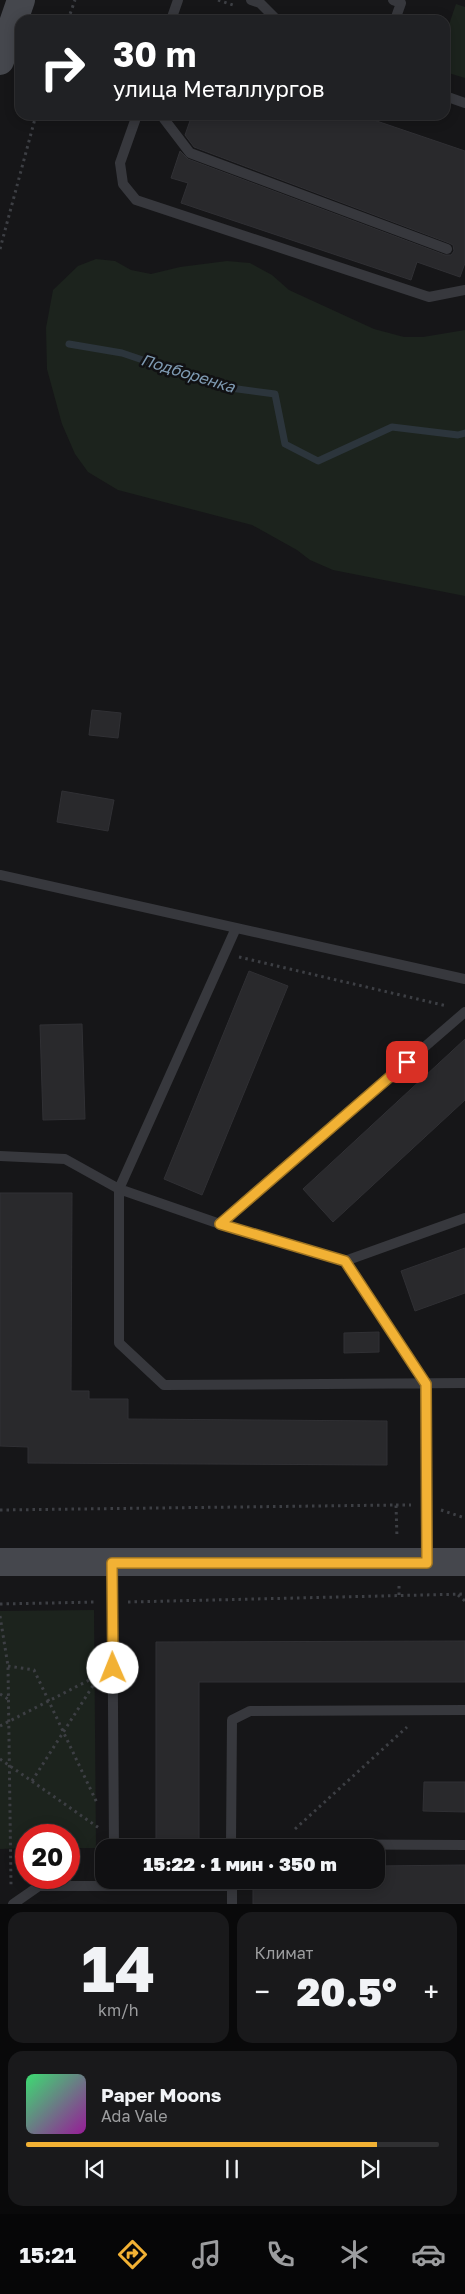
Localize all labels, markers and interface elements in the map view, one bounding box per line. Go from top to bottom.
text: 30 m [113,33,196,75]
icon: right [30,35,95,100]
text: улица Металлургов [113,75,324,102]
water label: Подборенка [139,349,238,397]
pin [386,1041,428,1083]
icon: arrive [393,1048,421,1076]
position arrow [86,1641,138,1693]
speed limit sign: 20 [15,1824,80,1889]
text: 15:22 · 1 мин · 350 m [143,1852,337,1875]
text: 14 [81,1928,155,2006]
text: Климат [255,1943,313,1963]
text: 20.5° [297,1969,397,2014]
text: − [255,1975,270,2008]
text: + [424,1975,439,2008]
text: km/h [98,2000,139,2020]
text: Paper Moons [101,2083,221,2106]
text: Ada Vale [101,2106,167,2126]
icon: previous [81,2155,109,2183]
icon: pause [218,2155,246,2183]
icon: next [356,2155,384,2183]
icon: directions [115,2237,150,2272]
icon: music [189,2237,224,2272]
icon: phone [263,2237,298,2272]
icon: climate [337,2237,372,2272]
icon: car [411,2237,446,2272]
text: 15:21 [19,2241,76,2268]

